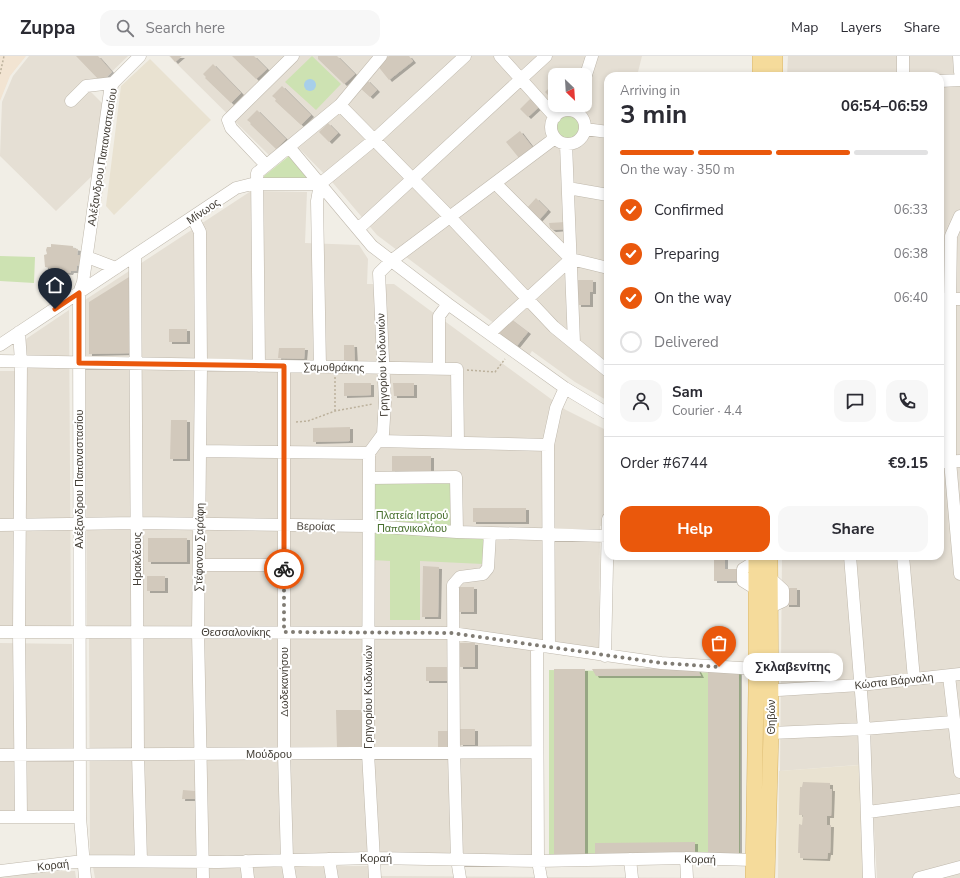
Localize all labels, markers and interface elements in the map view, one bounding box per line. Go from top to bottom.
search box [100,10,380,46]
text: Zuppa [20,15,76,41]
icon: search [114,17,136,39]
text: Search here [146,18,225,38]
text: Map [791,18,818,37]
text: Layers [840,18,882,37]
text: Share [904,18,940,37]
north arrow [548,68,592,112]
map controls [548,68,592,112]
text: Arriving in [620,82,680,100]
street label: Αλέξανδρου Παπαναστασίου [84,87,121,227]
text: 06:54–06:59 [841,96,928,116]
text: 3 min [620,97,687,132]
text: On the way · 350 m [620,161,735,179]
street label: Μίνωος [184,195,223,228]
icon: check [620,199,642,221]
text: Confirmed [654,200,724,220]
text: 06:33 [894,201,928,219]
icon: check [620,243,642,265]
text: Preparing [654,244,719,264]
text: 06:38 [894,245,928,263]
pin [38,268,72,309]
icon: home [44,274,66,296]
icon: check [620,287,642,309]
text: On the way [654,288,732,308]
text: 06:40 [894,289,928,307]
street label: Γρηγορίου Κυδωνιών [373,312,392,417]
text: Delivered [654,332,719,352]
street label: Σαμοθράκης [303,359,365,376]
button: person [620,380,662,422]
button: chat [834,380,876,422]
button: phone [886,380,928,422]
text: Sam [672,382,703,402]
text: Courier · 4.4 [672,402,742,420]
street label: Αλέξανδρου Παπαναστασίου [72,409,87,549]
text: Order #6744 [620,453,708,473]
text: €9.15 [888,453,928,473]
street label: Στέφανου Σαράφη [191,503,208,591]
button: Help [620,506,770,552]
button: Share [778,506,928,552]
park label: Πλατεία Ιατρού Παπανικολάου [376,508,448,536]
street label: Βεροίας [296,519,335,534]
street label: Ηρακλέους [130,532,145,586]
courier [264,549,304,589]
icon: bike [273,558,295,580]
street label: Θεσσαλονίκης [201,625,271,640]
pin [702,626,736,667]
icon: bag [708,632,730,654]
street label: Γρηγορίου Κυδωνιών [361,645,376,749]
street label: Δωδεκανήσου [277,647,292,717]
callout: Σκλαβενίτης [743,653,843,681]
text: Σκλαβενίτης [755,658,831,676]
street label: Κώστα Βάρναλη [854,670,934,693]
street label: Θηβών [764,699,779,735]
street label: Μούδρου [246,747,292,762]
street label: Κοραή [360,851,392,866]
street label: Κοραή [684,852,716,867]
street label: Κοραή [36,856,70,875]

